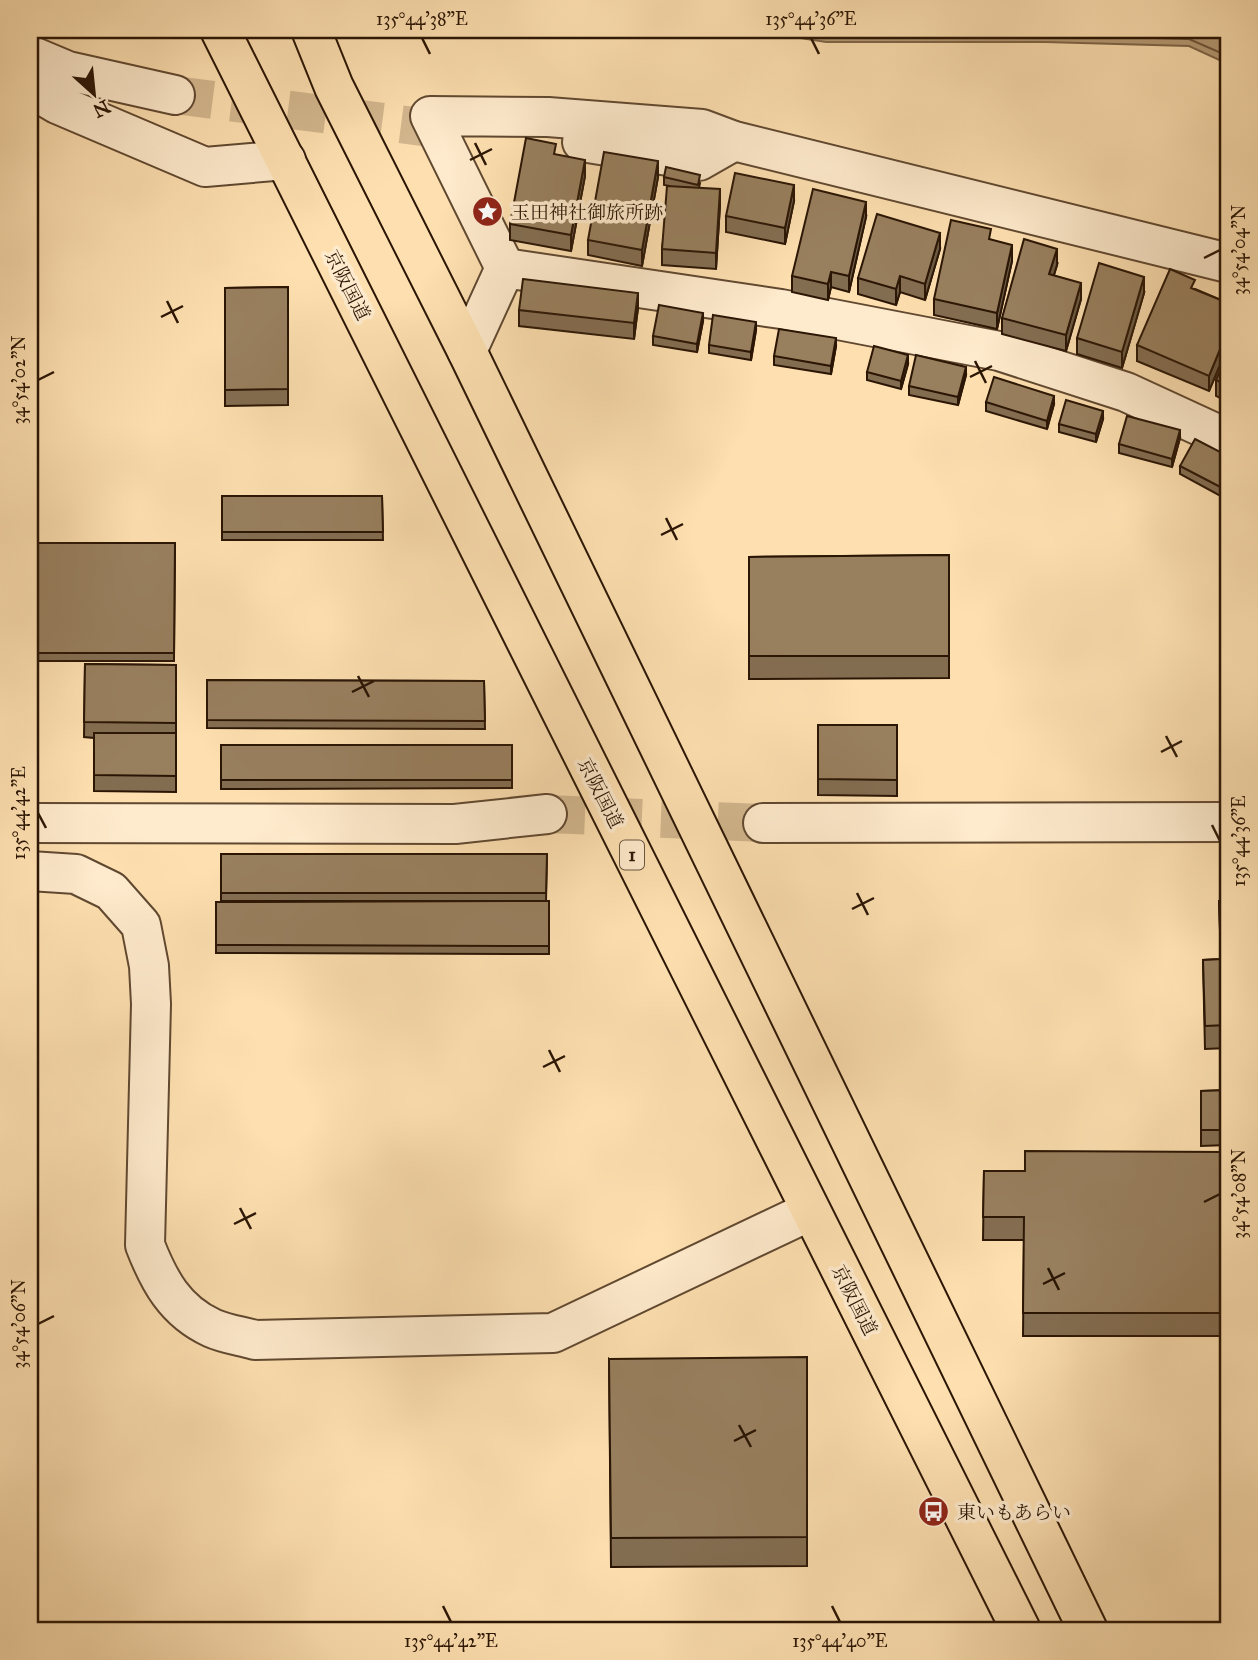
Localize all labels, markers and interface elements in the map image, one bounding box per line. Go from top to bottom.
text: 135°44'38"E [376,8,468,30]
text: 135°44'36"E [765,8,857,30]
north arrow [60,60,130,130]
text: N [89,95,114,123]
place icon: 玉田神社御旅所跡 [471,195,505,229]
place label: 玉田神社御旅所跡 [511,201,663,224]
text: 34°54'04"N [1228,205,1250,295]
street label: 京阪国道 [320,246,375,324]
text: 34°54'02"N [8,335,30,425]
street label: 京阪国道 [573,754,628,832]
text: 135°44'42"E [8,766,30,860]
text: 135°44'36"E [1228,795,1250,887]
road number: 1 [620,840,644,870]
text: 34°54'08"N [1228,1149,1250,1239]
street label: 京阪国道 [827,1261,882,1339]
text: 34°54'06"N [8,1279,30,1369]
bus stop icon: 東いもあらい [917,1495,951,1529]
place label: 東いもあらい [957,1501,1071,1524]
text: 135°44'42"E [404,1630,498,1652]
text: 135°44'40"E [792,1630,888,1652]

